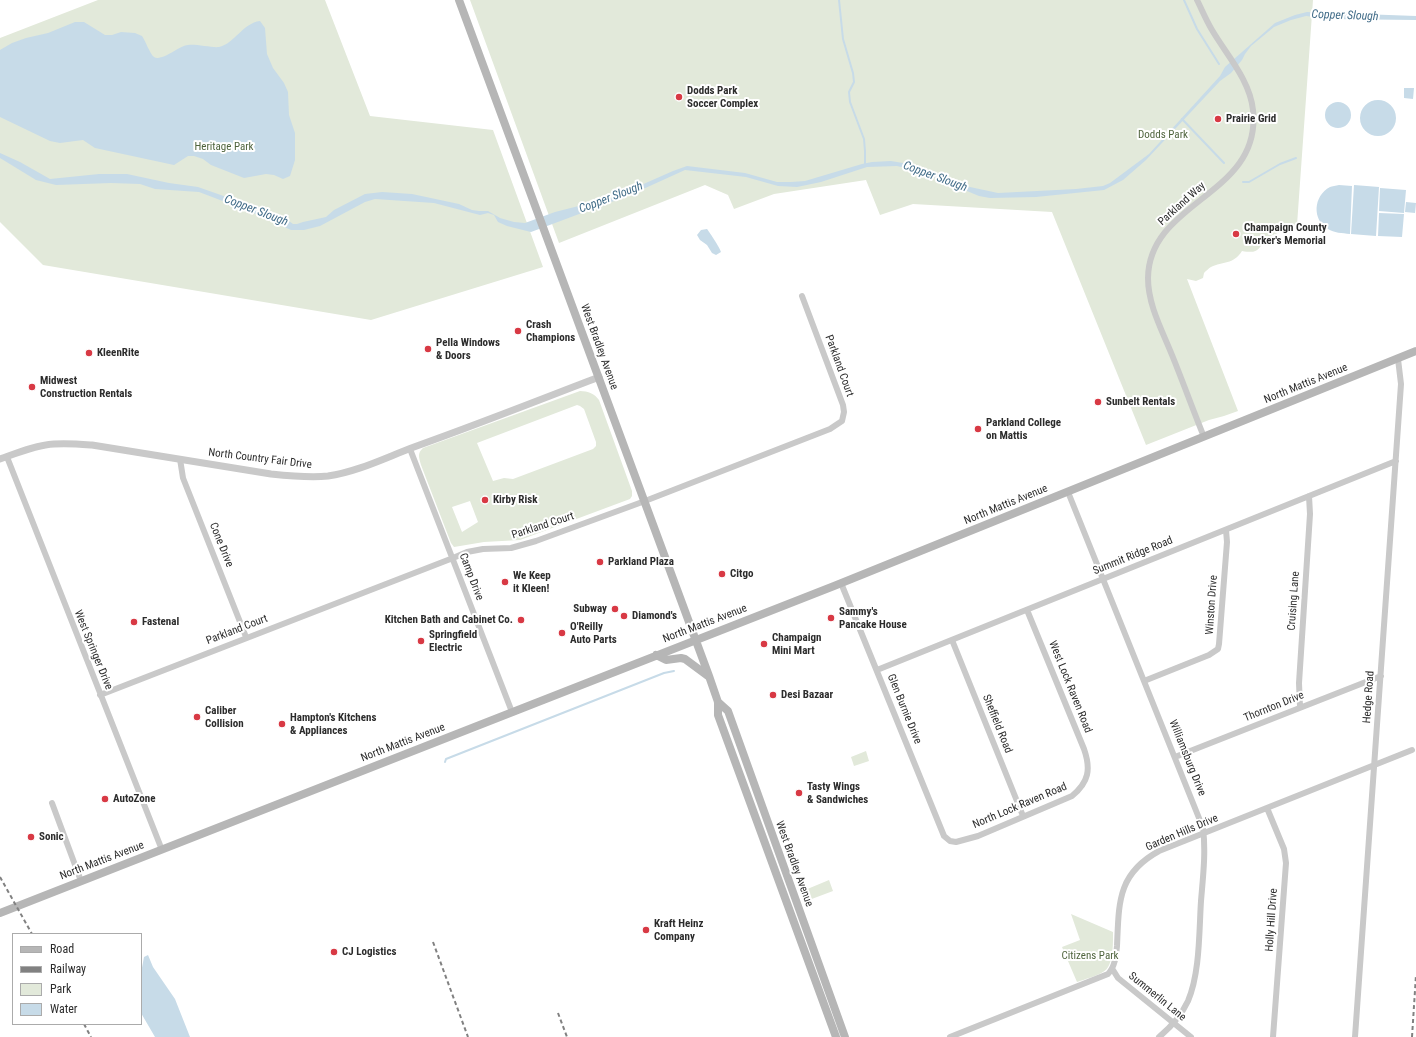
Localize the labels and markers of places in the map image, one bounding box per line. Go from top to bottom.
place label: Dodds Park Soccer Complex [687,84,758,110]
marker: Dodds Park Soccer Complex [674,92,684,102]
place label: Prairie Grid [1226,112,1276,126]
marker: Prairie Grid [1213,114,1223,124]
place label: Champaign County Worker's Memorial [1244,221,1327,247]
marker: Champaign County Worker's Memorial [1231,229,1241,239]
place label: Crash Champions [526,318,575,344]
marker: Crash Champions [513,326,523,336]
place label: Pella Windows & Doors [436,336,500,362]
marker: Pella Windows & Doors [423,344,433,354]
place label: KleenRite [97,346,139,360]
marker: KleenRite [84,348,94,358]
place label: Midwest Construction Rentals [40,374,132,400]
marker: Midwest Construction Rentals [27,382,37,392]
place label: Sunbelt Rentals [1106,395,1175,409]
marker: Sunbelt Rentals [1093,397,1103,407]
place label: Parkland College on Mattis [986,416,1061,442]
marker: Parkland College on Mattis [973,424,983,434]
place label: Kirby Risk [493,493,537,507]
marker: Kirby Risk [480,495,490,505]
place label: Parkland Plaza [608,555,674,569]
marker: Parkland Plaza [595,557,605,567]
place label: Citgo [730,567,753,581]
place label: We Keep it Kleen! [513,569,551,595]
marker: Citgo [717,569,727,579]
marker: We Keep it Kleen! [500,577,510,587]
place label: Subway [573,602,607,616]
marker: Subway [610,604,620,614]
place label: Sammy's Pancake House [839,605,907,631]
place label: Diamond's [632,609,677,623]
marker: Diamond's [619,611,629,621]
place label: Kitchen Bath and Cabinet Co. [385,613,513,627]
marker: Sammy's Pancake House [826,613,836,623]
place label: Fastenal [142,615,179,629]
marker: Kitchen Bath and Cabinet Co. [516,615,526,625]
marker: Fastenal [129,617,139,627]
place label: O'Reilly Auto Parts [570,620,617,646]
place label: Springfield Electric [429,628,477,654]
marker: O'Reilly Auto Parts [557,628,567,638]
place label: Champaign Mini Mart [772,631,821,657]
marker: Springfield Electric [416,636,426,646]
marker: Champaign Mini Mart [759,639,769,649]
place label: Desi Bazaar [781,688,833,702]
marker: Desi Bazaar [768,690,778,700]
place label: Caliber Collision [205,704,244,730]
place label: Hampton's Kitchens & Appliances [290,711,376,737]
marker: Caliber Collision [192,712,202,722]
marker: Hampton's Kitchens & Appliances [277,719,287,729]
place label: Tasty Wings & Sandwiches [807,780,868,806]
marker: Tasty Wings & Sandwiches [794,788,804,798]
place label: AutoZone [113,792,155,806]
marker: AutoZone [100,794,110,804]
place label: Sonic [39,830,64,844]
marker: Sonic [26,832,36,842]
place label: Kraft Heinz Company [654,917,703,943]
marker: Kraft Heinz Company [641,925,651,935]
place label: CJ Logistics [342,945,396,959]
marker: CJ Logistics [329,947,339,957]

